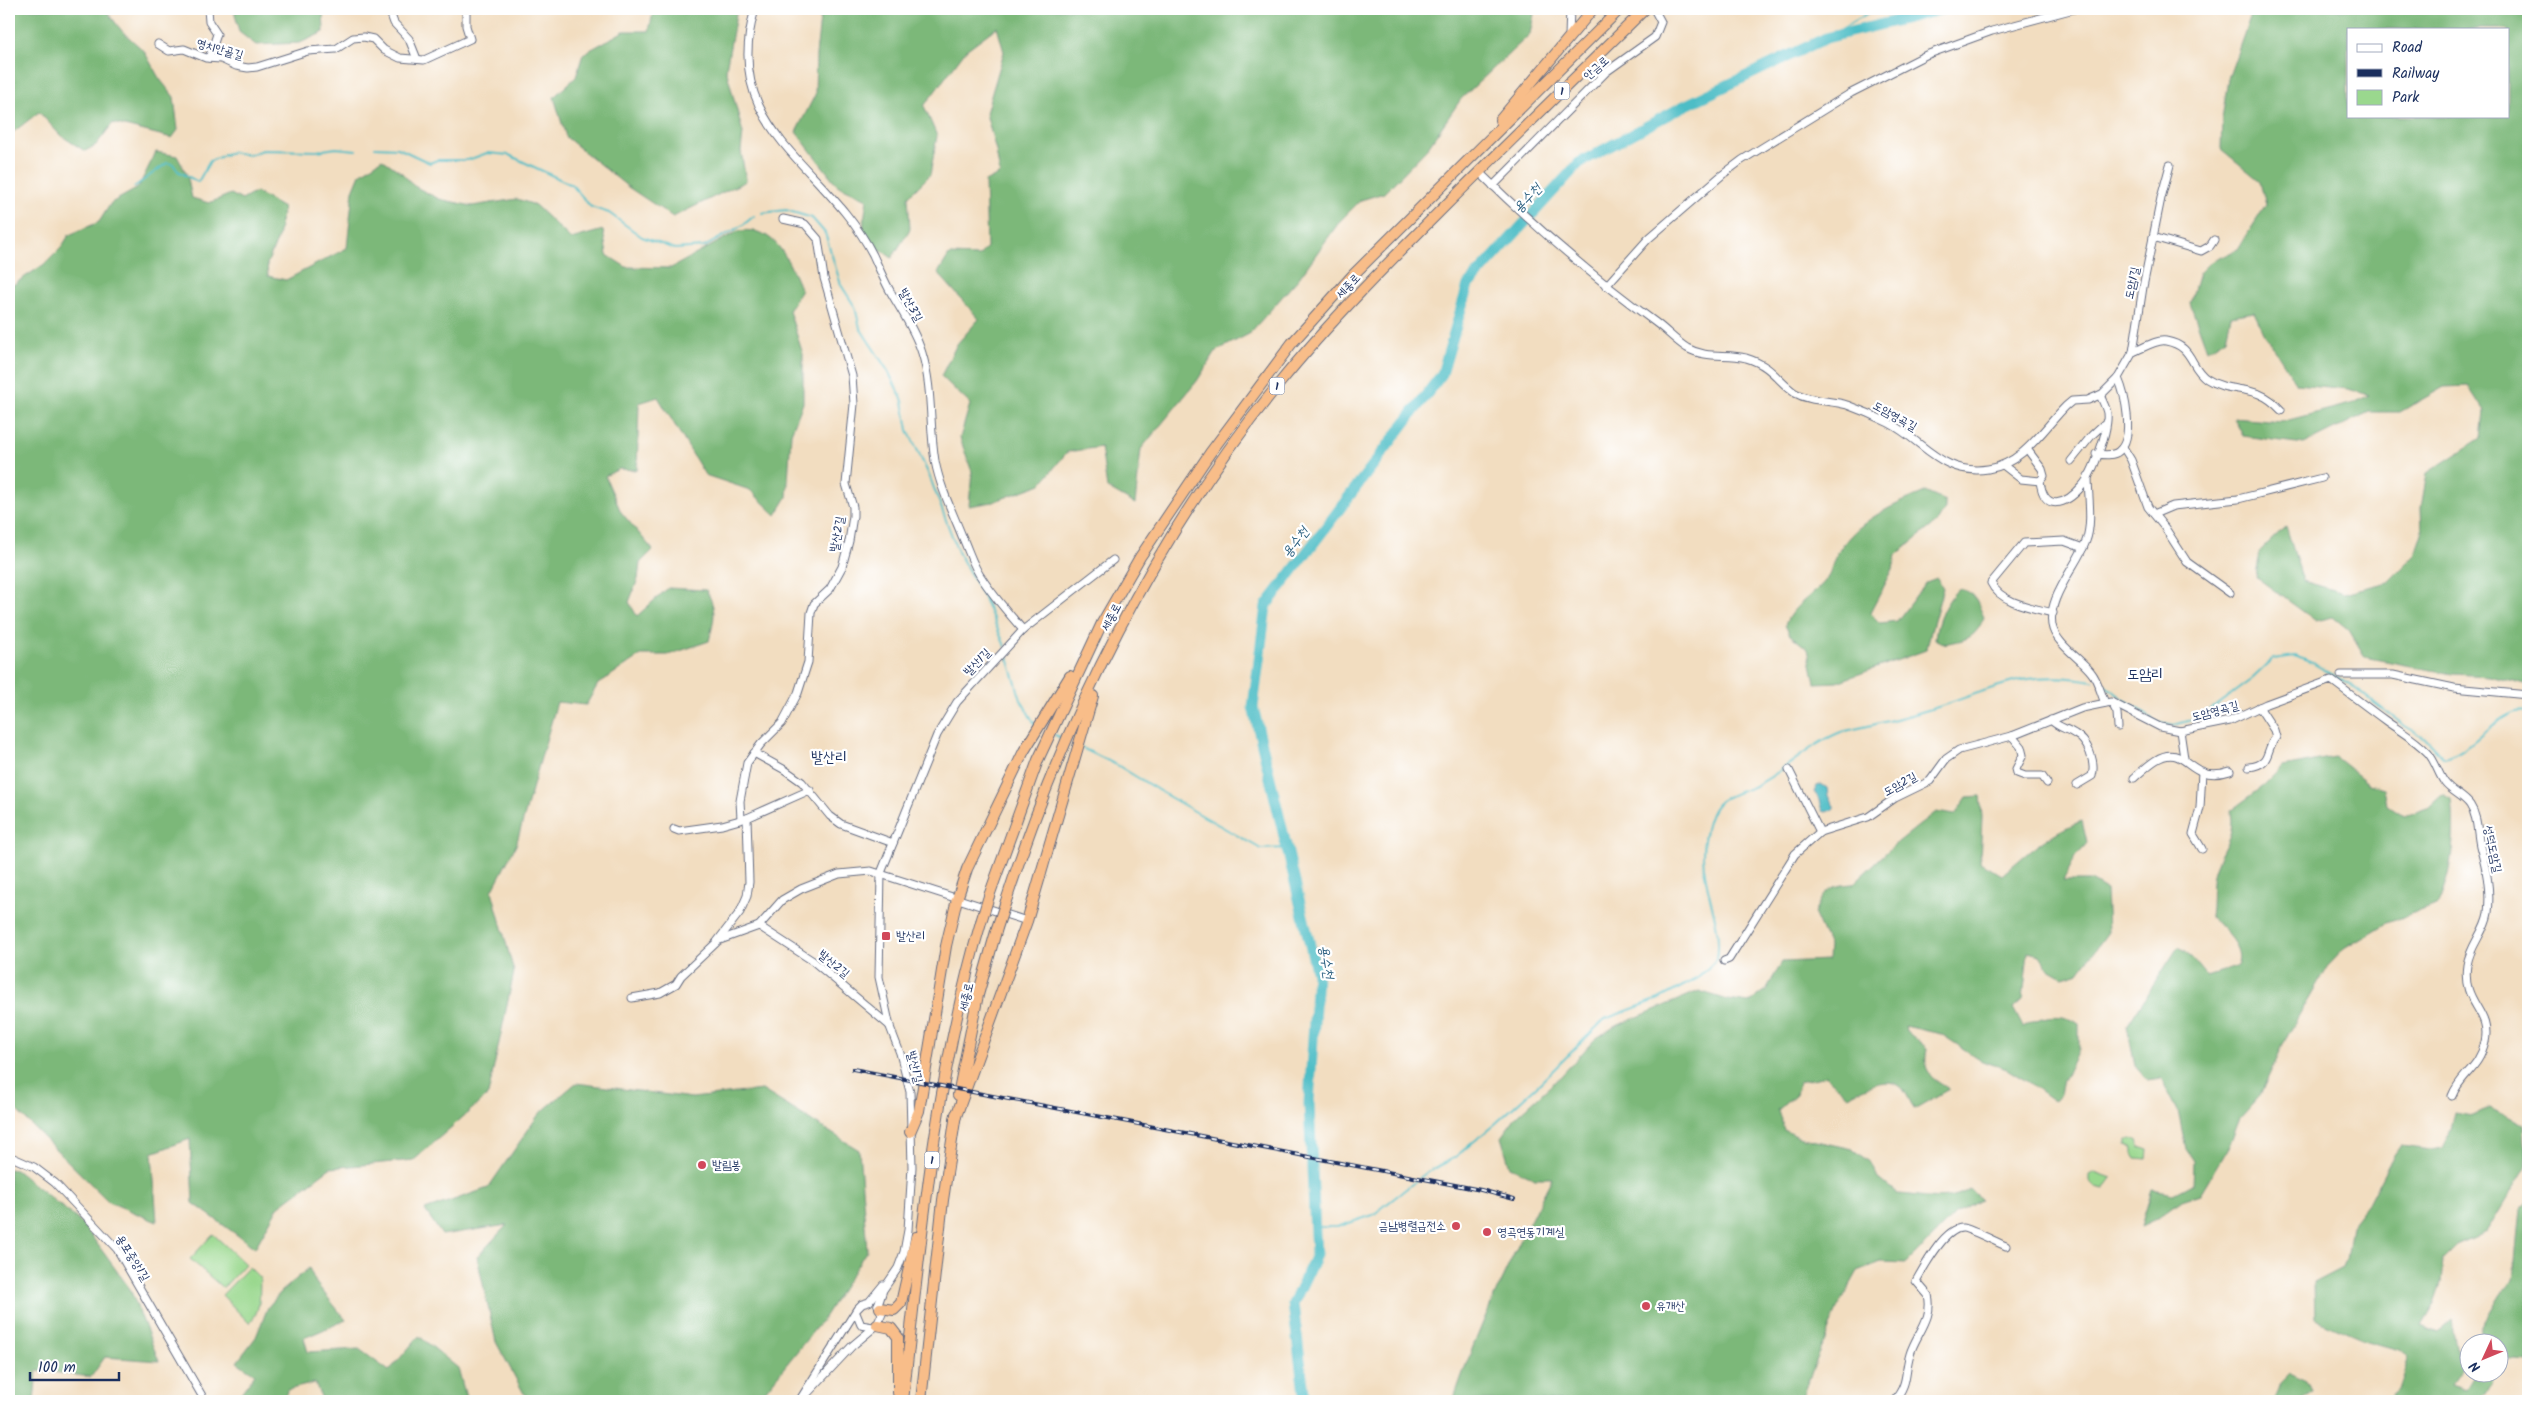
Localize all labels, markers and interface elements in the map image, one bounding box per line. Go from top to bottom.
legend [2347,28,2510,118]
street label: 영치안골길 [194,34,246,65]
text: Road [2392,36,2423,60]
street label: 안금로 [1579,52,1613,85]
text: Railway [2392,62,2440,86]
road number: 1 [1554,82,1570,100]
text: Park [2392,86,2420,110]
water label: 용수천 [1508,178,1548,219]
street label: 도암1길 [2120,265,2145,301]
street label: 세종로 [1332,269,1365,303]
street label: 발산3길 [894,285,928,326]
road number: 1 [1270,378,1284,394]
street label: 도암영곡길 [1869,396,1921,437]
street label: 발산2길 [825,514,850,553]
water label: 용수천 [1277,521,1316,563]
street label: 세종로 [1096,600,1127,634]
street label: 발산1길 [959,644,996,681]
district label: 도암리 [2127,663,2163,687]
street label: 도암영곡길 [2189,696,2241,727]
district label: 발산리 [811,746,847,770]
street label: 도암2길 [1880,767,1921,801]
street label: 성덕도암길 [2478,824,2507,875]
place label: 발산리 [896,927,925,946]
marker: 발산리 [880,930,892,942]
water label: 용수천 [1313,944,1340,982]
street label: 발산2길 [814,946,854,983]
street label: 세종로 [954,981,979,1013]
street label: 발산1길 [901,1049,928,1086]
road number: 1 [924,1152,940,1168]
place label: 발림봉 [712,1156,741,1175]
marker: 발림봉 [696,1159,708,1171]
place label: 금남병렬급전소 [1378,1217,1446,1236]
marker: 금남병렬급전소 [1450,1220,1462,1232]
place label: 영곡연동기계실 [1497,1223,1565,1242]
marker: 영곡연동기계실 [1481,1226,1493,1238]
street label: 용포중앙1길 [111,1231,155,1286]
place label: 유개산 [1656,1297,1685,1316]
marker: 유개산 [1640,1300,1652,1312]
north arrow [2460,1332,2510,1382]
scale bar [30,1350,119,1382]
text: N [2464,1355,2486,1377]
text: 100 m [38,1356,76,1380]

